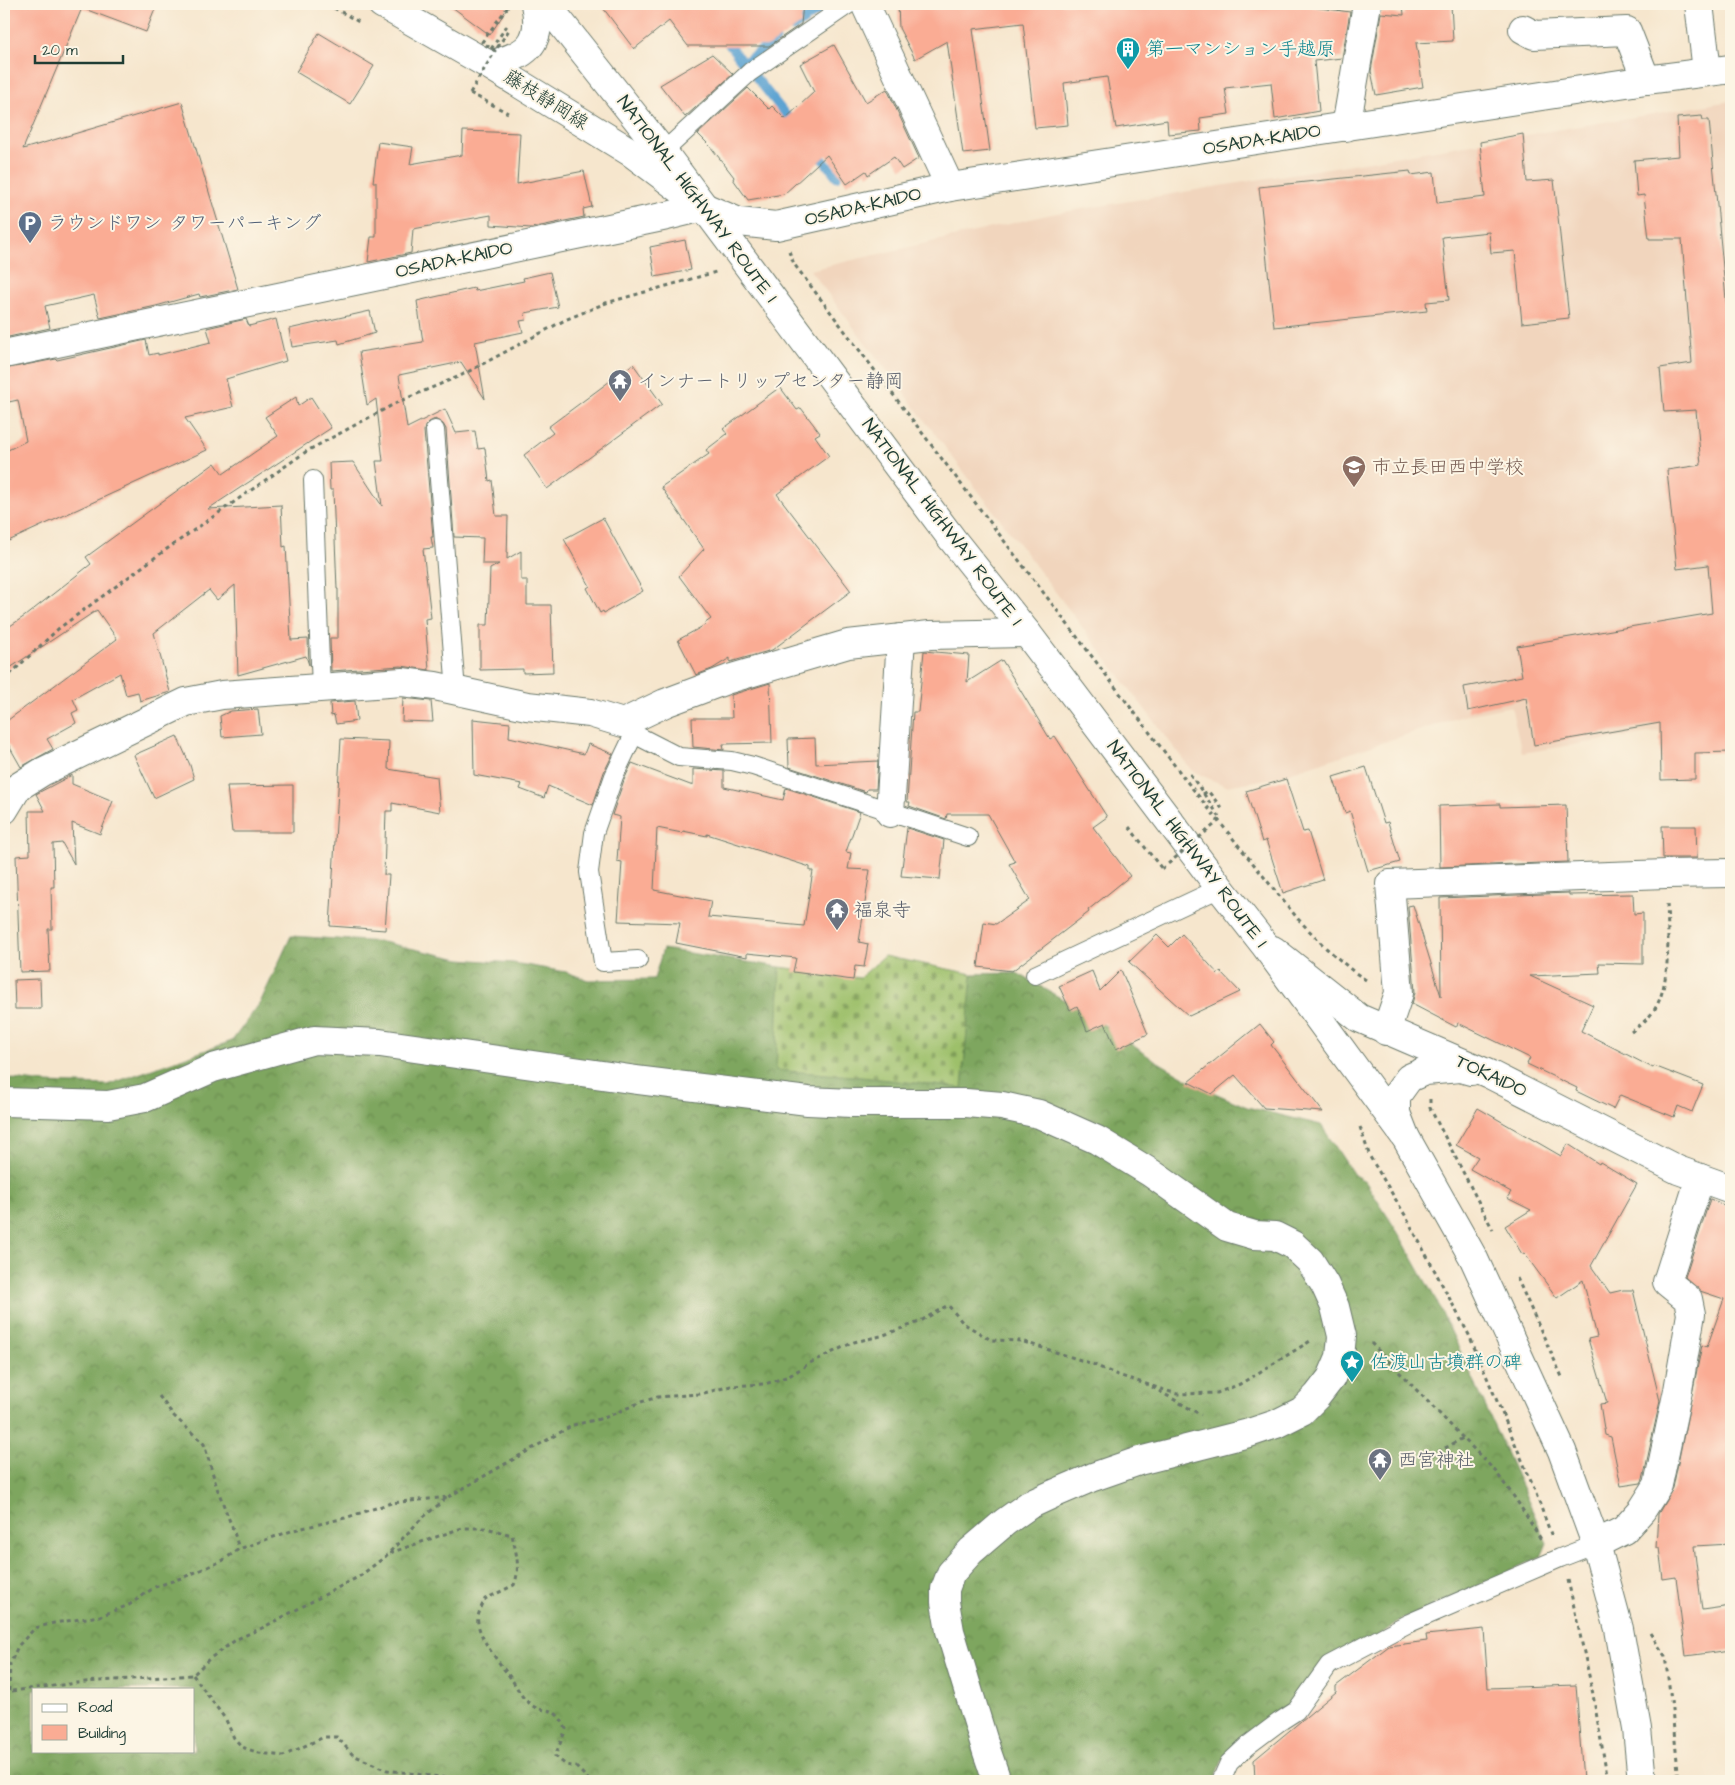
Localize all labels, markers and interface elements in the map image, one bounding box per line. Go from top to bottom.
scale bar [35,32,122,64]
building icon: 第一マンション手越原 [1115,36,1141,70]
place label: 第一マンション手越原 [1146,36,1335,63]
text: 20 m [42,40,78,61]
street label: 藤枝静岡線 [499,63,593,137]
street label: NATIONAL HIGHWAY ROUTE 1 [610,90,784,309]
street label: OSADA-KAIDO [1201,117,1323,163]
street label: OSADA-KAIDO [802,180,924,234]
parking icon: ラウンドワン タワーパーキング [17,210,43,244]
place label: ラウンドワン タワーパーキング [48,210,322,237]
street label: OSADA-KAIDO [393,234,515,286]
temple icon: インナートリップセンター静岡 [607,368,633,402]
place label: インナートリップセンター静岡 [638,368,903,395]
street label: NATIONAL HIGHWAY ROUTE 1 [855,413,1029,632]
school or university icon: 市立長田西中学校 [1341,454,1367,488]
place label: 市立長田西中学校 [1372,454,1524,481]
street label: NATIONAL HIGHWAY ROUTE 1 [1100,735,1274,954]
temple icon: 福泉寺 [824,897,850,931]
place label: 福泉寺 [854,897,911,924]
street label: TOKAIDO [1451,1048,1531,1104]
place icon: 佐渡山古墳群の碑 [1339,1349,1365,1383]
place label: 佐渡山古墳群の碑 [1370,1349,1522,1376]
temple icon: 西宮神社 [1367,1447,1393,1481]
place label: 西宮神社 [1398,1447,1474,1474]
legend [32,1688,195,1752]
text: Road [78,1697,113,1718]
text: Building [78,1723,126,1745]

